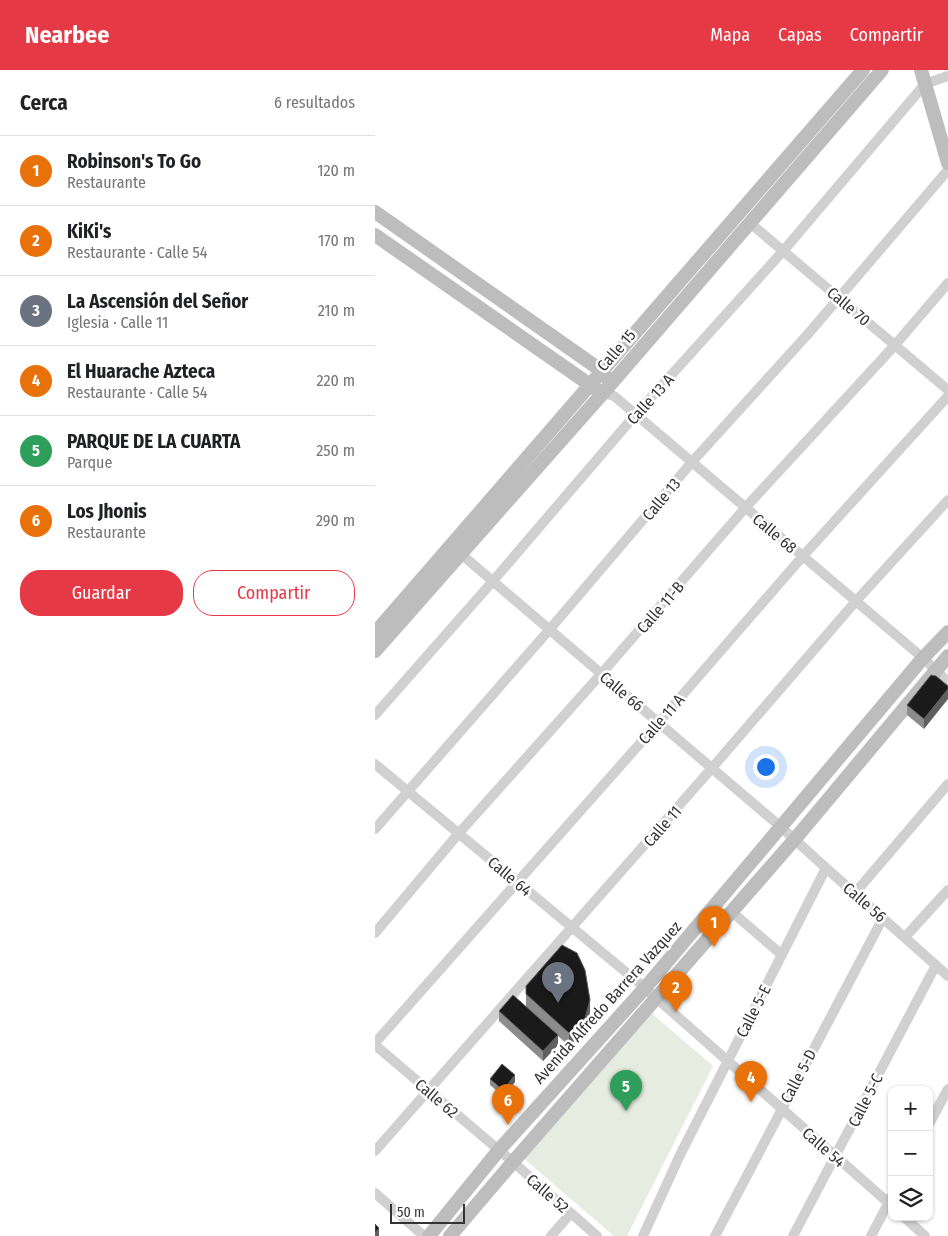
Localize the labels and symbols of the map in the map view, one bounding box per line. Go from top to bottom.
street label: Calle 70 [823,283,874,330]
street label: Calle 15 [593,326,640,375]
street label: Calle 13 A [623,370,678,428]
street label: Calle 13 [638,474,684,524]
street label: Calle 68 [749,510,801,557]
street label: Calle 11-B [633,577,688,637]
street label: Calle 66 [596,668,648,715]
street label: Calle 11 A [634,690,689,748]
your location [753,754,779,780]
street label: Calle 11 [639,802,685,851]
street label: Calle 64 [484,853,536,900]
street label: Calle 56 [839,878,890,926]
pin: 1 [698,906,730,947]
street label: Avenida Alfredo Barrera Vazquez [529,917,685,1087]
pin: 3 [542,962,574,1003]
pin: 2 [660,971,692,1012]
street label: Calle 5-E [732,982,775,1041]
street label: Calle 5-D [776,1046,820,1106]
pin: 4 [735,1061,767,1102]
pin: 5 [610,1070,642,1111]
street label: Calle 5-C [844,1070,887,1130]
street label: Calle 62 [411,1075,462,1122]
pin: 6 [492,1084,524,1125]
street label: Calle 54 [798,1124,849,1171]
street label: Calle 52 [523,1170,573,1217]
scale bar [390,1201,465,1224]

